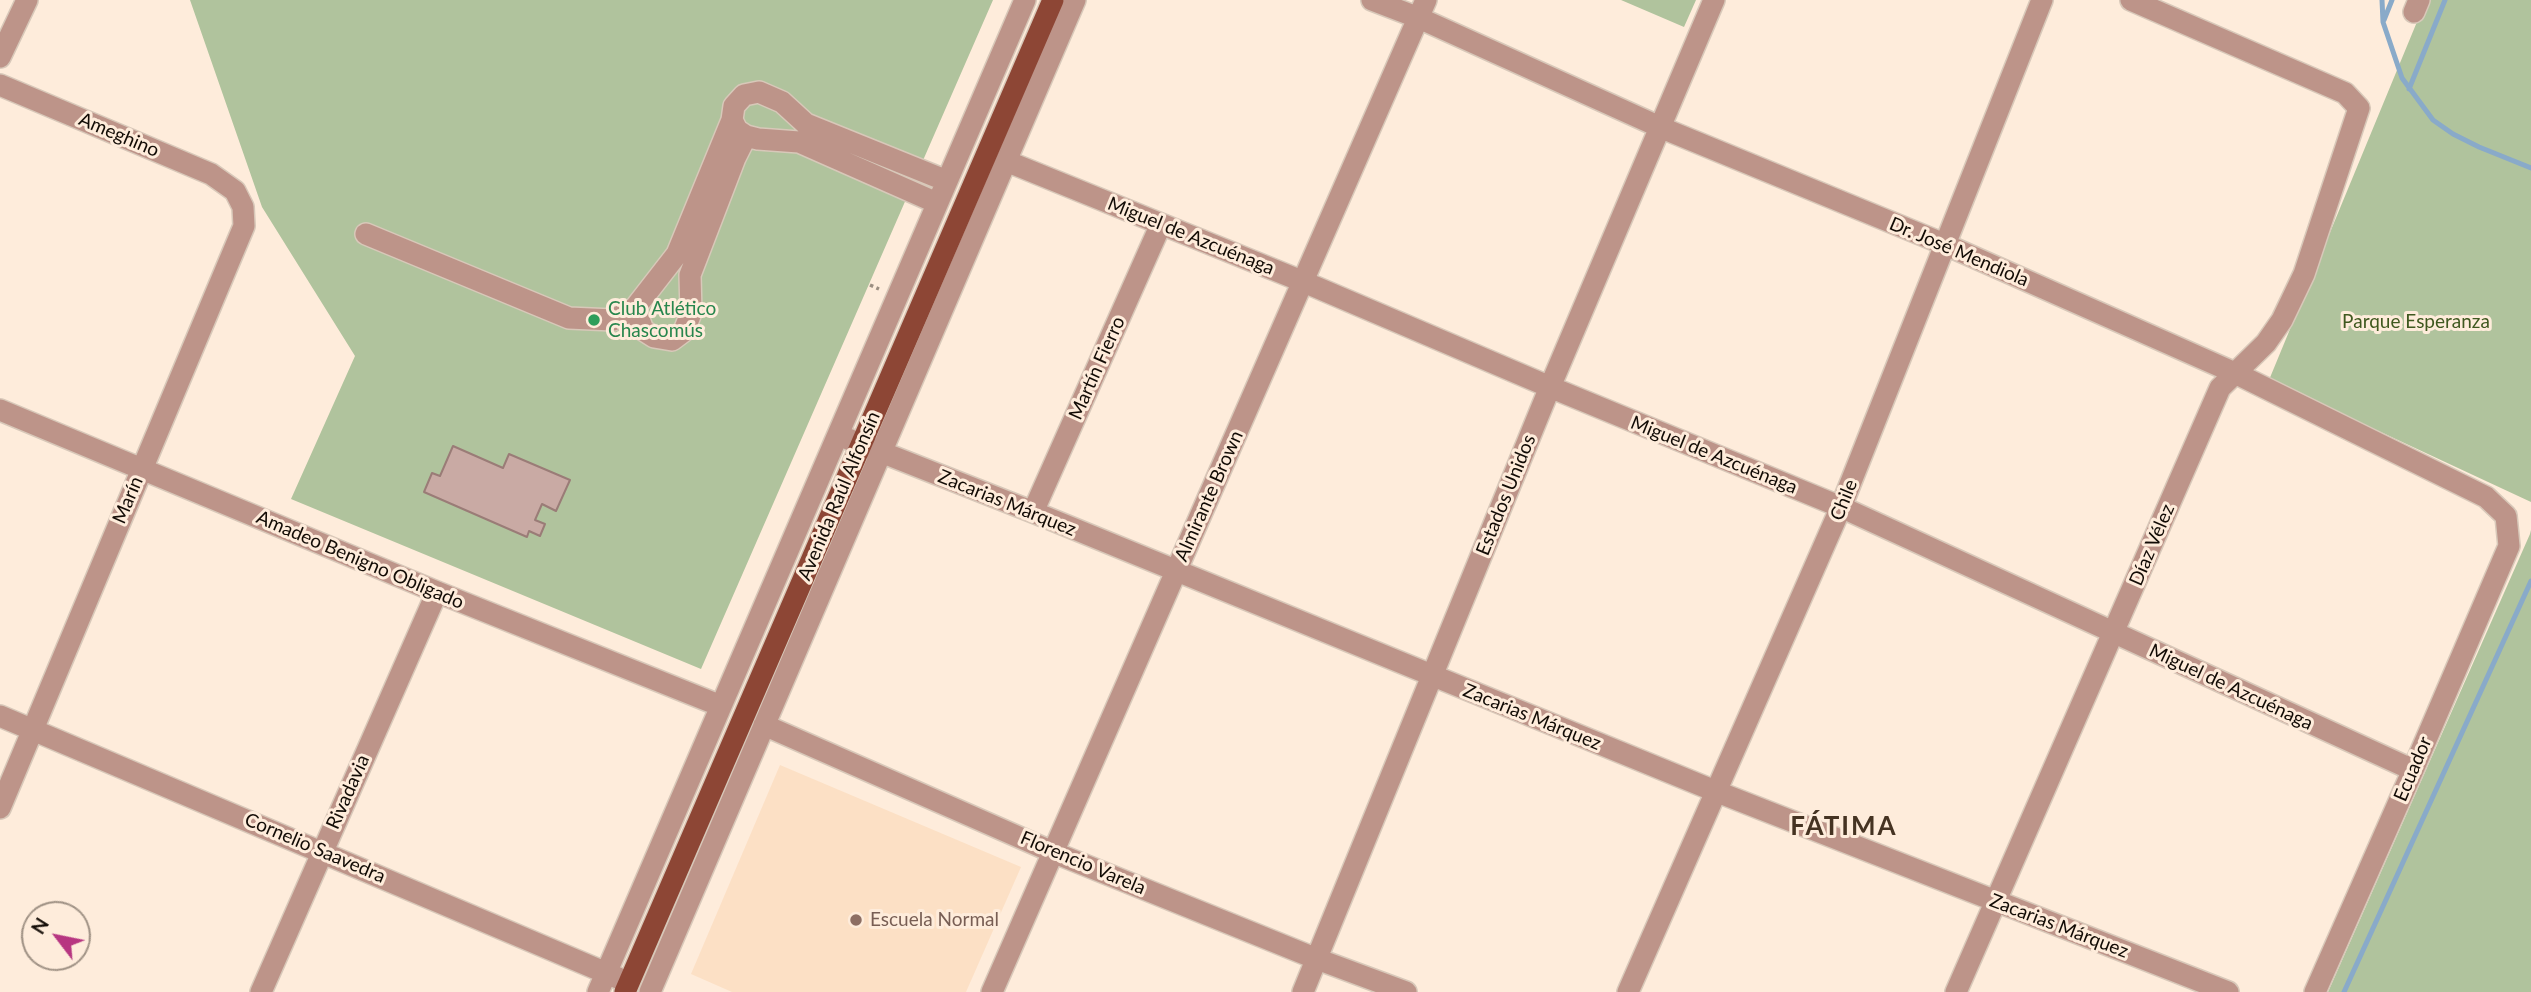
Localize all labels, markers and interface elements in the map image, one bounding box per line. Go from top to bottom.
street label: Ameghino [75,108,163,162]
street label: Miguel de Azcuénaga [1104,192,1278,280]
street label: Dr. José Mendiola [1886,212,2032,292]
place label: Club Atlético Chascomús [608,298,716,342]
park label: Parque Esperanza [2342,311,2490,333]
marker: Club Atlético Chascomús [586,312,602,328]
street label: Martín Fierro [1064,313,1130,423]
street label: Avenida Raúl Alfonsín [793,408,885,584]
street label: Miguel de Azcuénaga [1627,411,1801,499]
street label: Almirante Brown [1170,427,1248,565]
street label: Estados Unidos [1471,431,1541,559]
street label: Zacarias Márquez [935,465,1079,541]
street label: Marín [108,473,148,527]
street label: Chile [1825,476,1863,524]
street label: Díaz Vélez [2125,501,2179,589]
street label: Amadeo Benigno Obligado [253,506,467,614]
street label: Miguel de Azcuénaga [2146,639,2316,735]
street label: Zacarias Márquez [1460,679,1604,755]
street label: Ecuador [2389,733,2437,805]
street label: Rivadavia [322,751,374,833]
street label: Cornelio Saavedra [241,808,389,888]
district label: FÁTIMA [1791,811,1897,843]
street label: Florencio Varela [1017,826,1149,900]
street label: Zacarias Márquez [1987,889,2131,963]
north arrow [21,901,91,971]
place label: Escuela Normal [870,909,999,931]
marker: Escuela Normal [848,912,864,928]
text: N [26,913,53,938]

